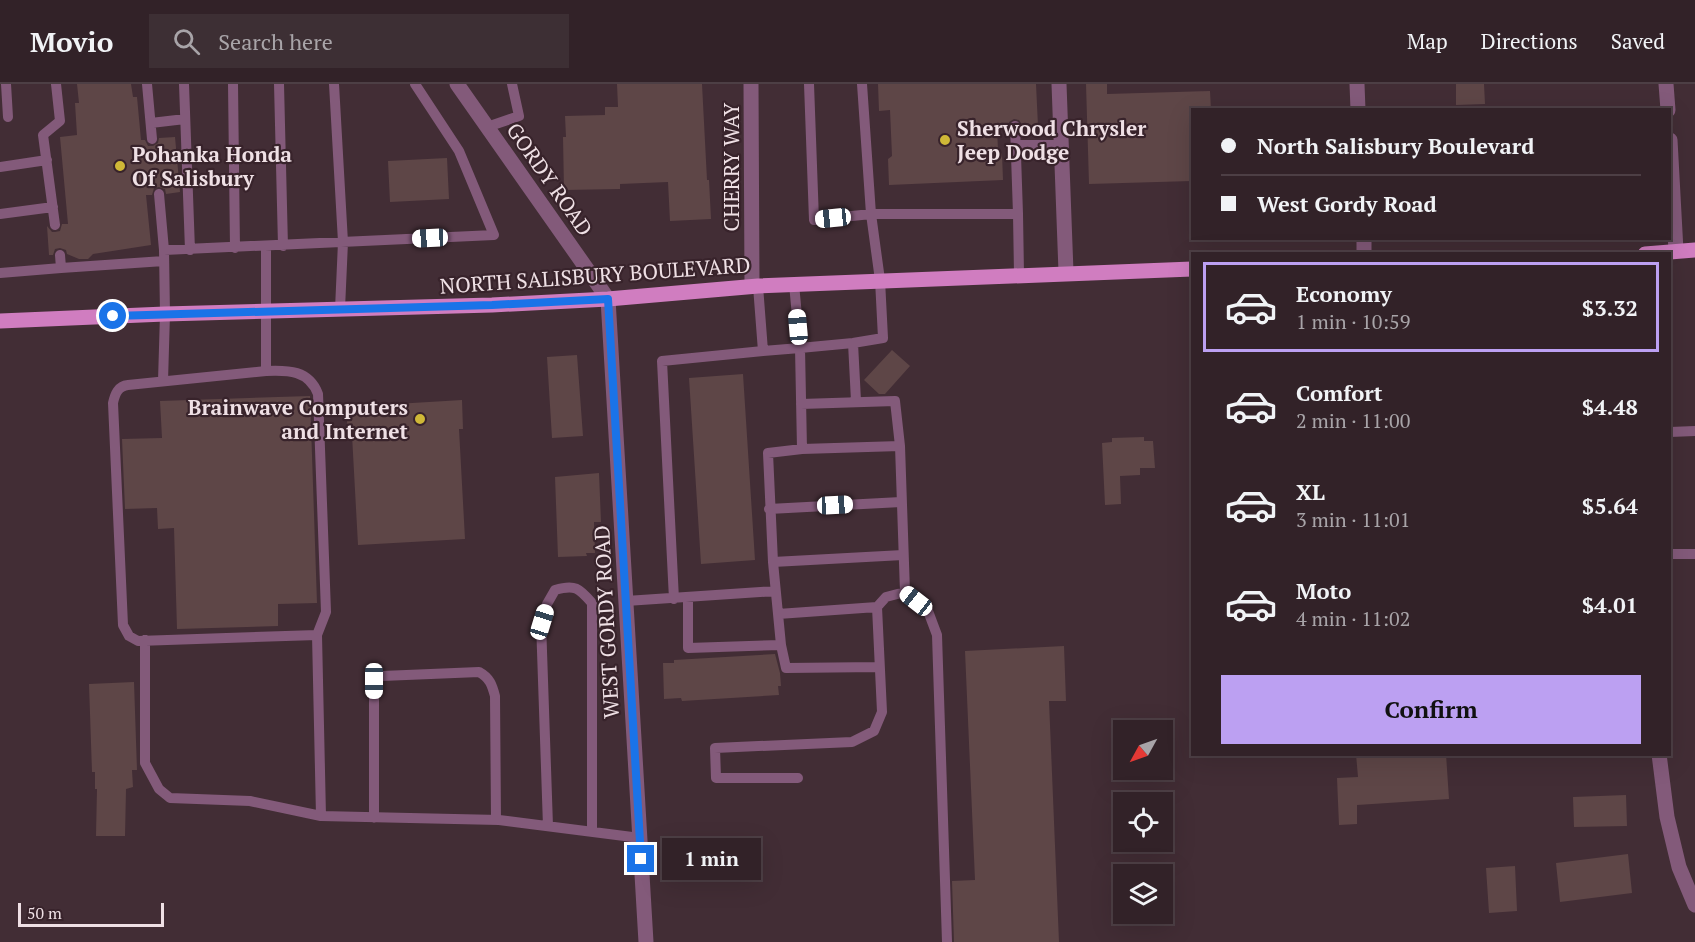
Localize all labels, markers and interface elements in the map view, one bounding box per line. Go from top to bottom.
search box [149,14,569,68]
text: Movio [30,23,113,60]
icon: search [170,25,203,58]
text: Search here [218,27,333,56]
text: Map [1407,27,1448,55]
text: Directions [1481,27,1578,55]
text: Saved [1611,27,1665,55]
street label: CHERRY WAY [717,102,745,231]
place label: Sherwood Chrysler Jeep Dodge [957,114,1146,166]
street label: GORDY ROAD [501,117,599,241]
text: North Salisbury Boulevard [1257,131,1535,160]
marker: Sherwood Chrysler Jeep Dodge [938,133,952,147]
place label: Pohanka Honda Of Salisbury [132,140,292,192]
marker: Pohanka Honda Of Salisbury [113,159,127,173]
text: West Gordy Road [1257,189,1437,218]
car [814,207,852,229]
car [412,228,448,248]
street label: NORTH SALISBURY BOULEVARD [439,250,751,300]
text: Economy [1296,279,1392,308]
icon: car [1224,280,1278,334]
text: $3.32 [1582,293,1638,322]
route start [99,302,126,329]
car [787,308,809,346]
text: 1 min · 10:59 [1296,308,1410,335]
text: Comfort [1296,378,1382,407]
icon: car [1224,379,1278,433]
text: $4.48 [1582,392,1638,421]
place label: Brainwave Computers and Internet [188,393,409,445]
text: 2 min · 11:00 [1296,407,1410,434]
marker: Brainwave Computers and Internet [413,412,427,426]
text: XL [1296,477,1325,506]
icon: car [1224,478,1278,532]
text: $5.64 [1582,491,1638,520]
car [817,495,853,515]
text: 3 min · 11:01 [1296,506,1410,533]
street label: WEST GORDY ROAD [587,525,625,719]
text: Moto [1296,576,1351,605]
icon: car [1224,577,1278,631]
car [896,583,936,619]
text: $4.01 [1582,590,1638,619]
car [528,602,556,642]
text: 4 min · 11:02 [1296,605,1410,632]
car [365,663,383,699]
button: Confirm [1221,675,1641,744]
north arrow [1113,720,1173,780]
map controls [1113,720,1173,924]
button: locate [1113,792,1173,852]
callout: 1 min [662,838,761,880]
route end [627,845,654,872]
text: 1 min [684,845,739,872]
button: layers [1113,864,1173,924]
scale bar [18,900,164,928]
text: 50 m [27,902,62,924]

